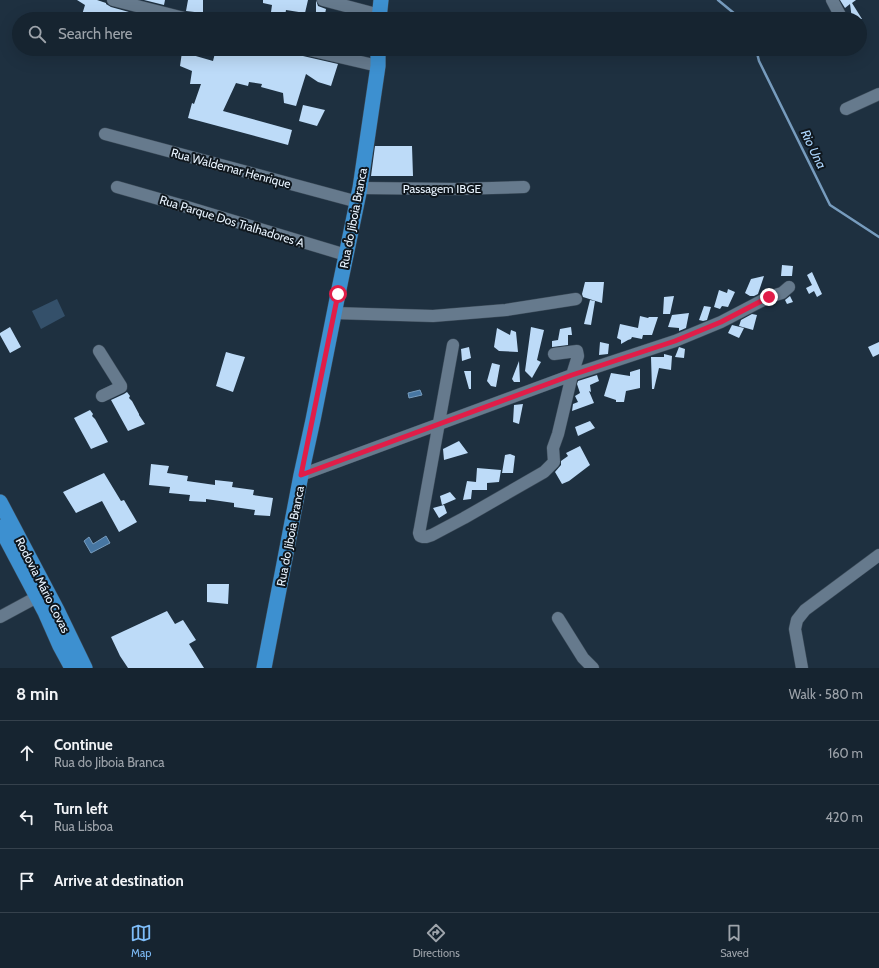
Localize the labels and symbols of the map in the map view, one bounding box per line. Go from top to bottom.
water label: Rio Una [798,127,830,171]
street label: Rua Waldemar Henrique [169,145,293,191]
street label: Rua do Jiboia Branca [336,166,370,270]
street label: Passagem IBGE [403,181,482,196]
street label: Rua Parque Dos Tralhadores A [158,192,307,250]
route start [329,285,347,303]
route end [760,288,778,306]
street label: Rua do Jiboia Branca [273,484,307,588]
street label: Rodovia Mário Covas [12,535,74,635]

